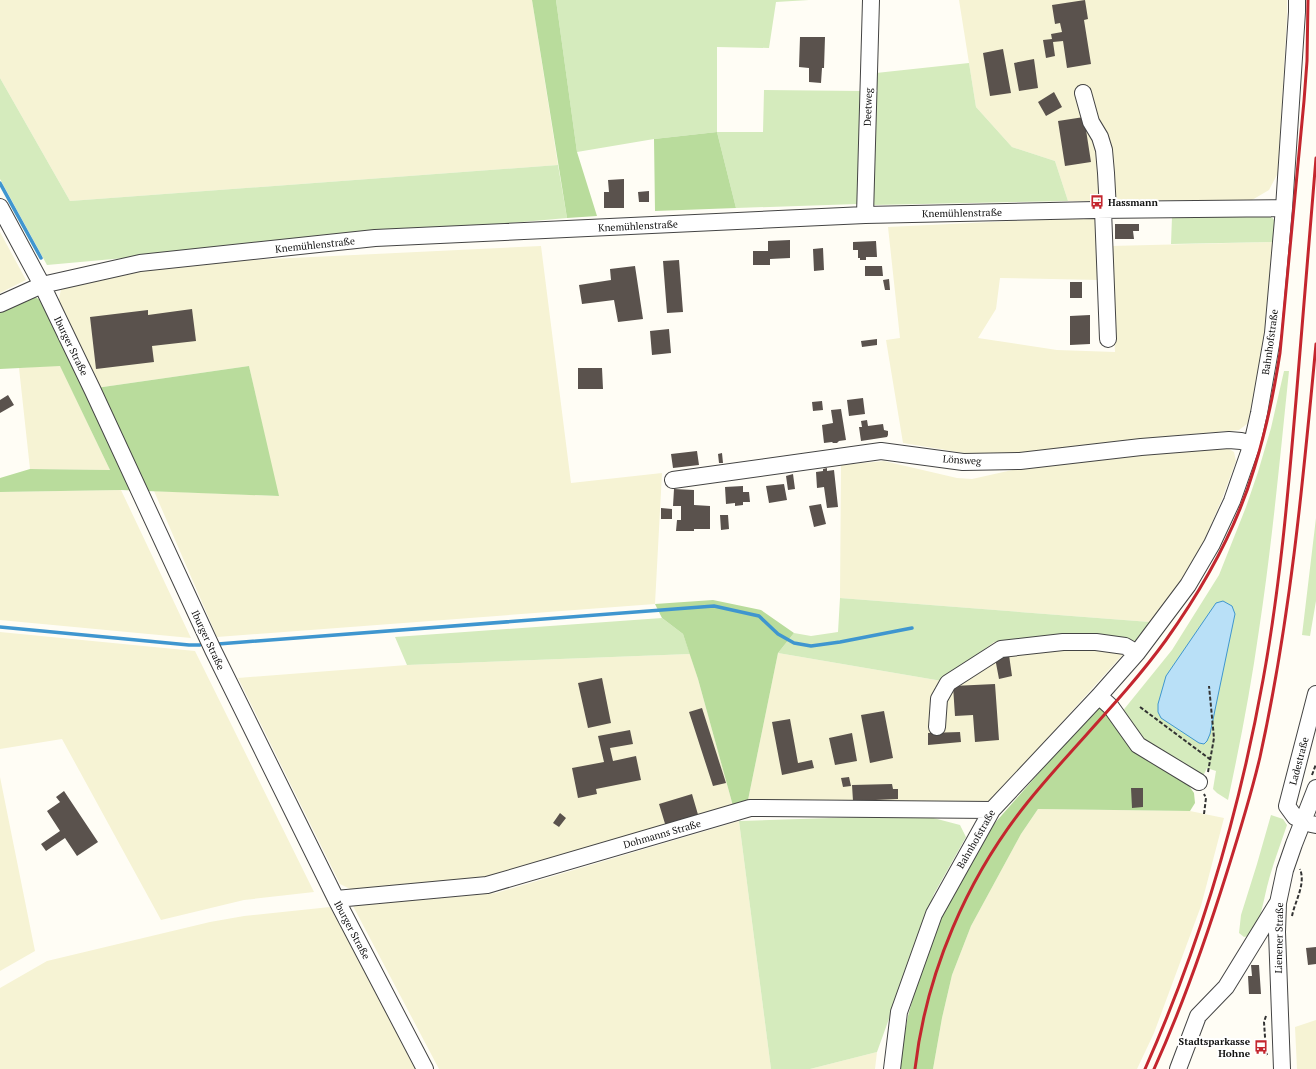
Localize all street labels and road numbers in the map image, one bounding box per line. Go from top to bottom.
street label: Deetweg [861,87,875,126]
street label: Knemühlenstraße [922,206,1002,220]
street label: Knemühlenstraße [598,217,678,235]
street label: Knemühlenstraße [275,234,355,256]
street label: Bahnhofstraße [1259,308,1281,376]
street label: Iburger Straße [51,314,91,378]
street label: Lönsweg [942,452,983,468]
street label: Iburger Straße [188,608,228,672]
street label: Ladestraße [1286,735,1312,787]
street label: Bahnhofstraße [954,807,998,871]
street label: Dohmanns Straße [622,817,702,851]
street label: Iburger Straße [331,898,373,962]
street label: Lienener Straße [1272,902,1286,974]

